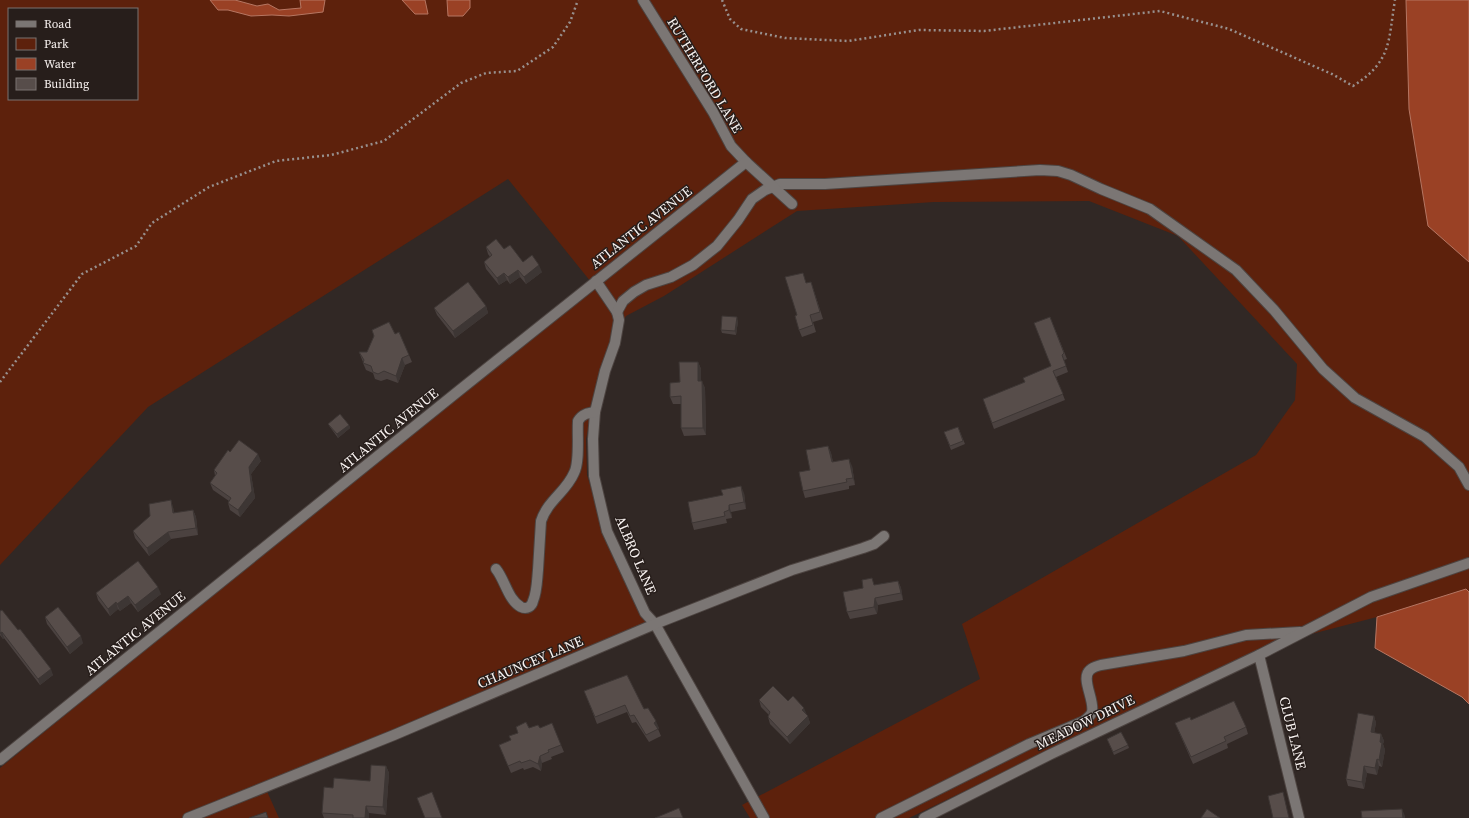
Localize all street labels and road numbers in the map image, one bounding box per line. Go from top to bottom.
street label: RUTHERFORD LANE [663,13,747,137]
street label: ATLANTIC AVENUE [586,181,696,273]
street label: ATLANTIC AVENUE [333,383,443,477]
street label: ALBRO LANE [610,513,662,597]
street label: ATLANTIC AVENUE [80,586,190,680]
street label: CHAUNCEY LANE [474,631,586,693]
street label: MEADOW DRIVE [1032,689,1138,755]
street label: CLUB LANE [1274,694,1312,772]

